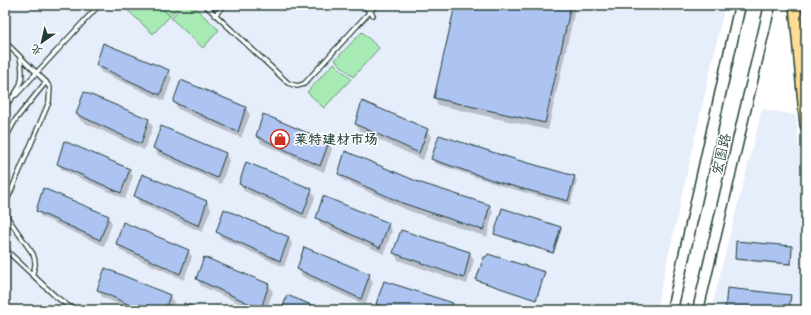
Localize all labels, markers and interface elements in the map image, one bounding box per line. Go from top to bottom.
north arrow [22,22,62,62]
text: 北 [27,41,45,60]
shop icon: 莱特建材市场 [269,128,291,150]
place label: 莱特建材市场 [294,129,378,148]
street label: 宏图路 [707,131,734,176]

